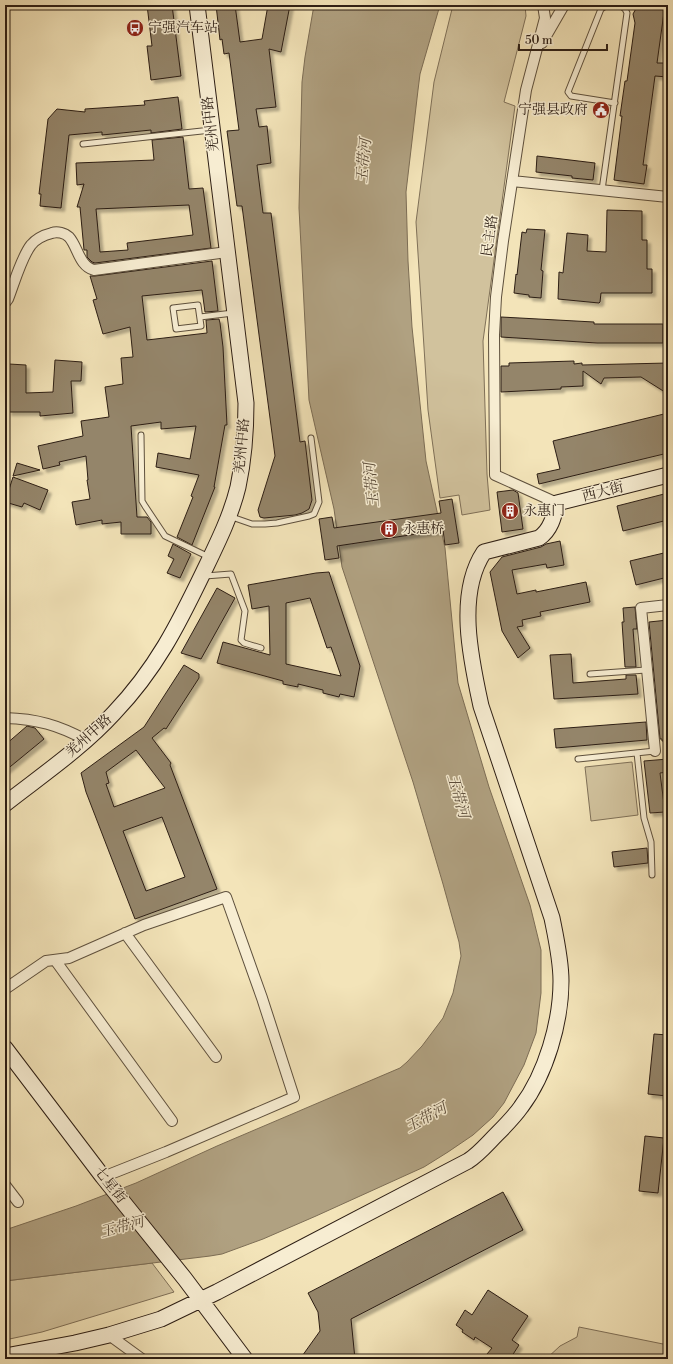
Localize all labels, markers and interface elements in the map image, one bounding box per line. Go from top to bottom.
bus stop icon: 宁强汽车站 [125,18,145,38]
place label: 宁强汽车站 [148,19,218,37]
scale bar [519,26,607,52]
text: 50 m [525,33,553,48]
street label: 羌州中路 [199,95,223,153]
public building icon: 宁强县政府 [591,100,611,120]
place label: 宁强县政府 [518,101,588,119]
water label: 玉带河 [353,135,376,184]
street label: 民主路 [478,214,502,258]
street label: 羌州中路 [231,417,253,475]
water label: 玉带河 [360,459,384,508]
street label: 西大街 [580,478,626,506]
building icon: 永惠门 [500,501,520,521]
place label: 永惠门 [523,502,565,520]
building icon: 永惠桥 [379,519,399,539]
place label: 永惠桥 [402,520,444,538]
street label: 羌州中路 [62,711,116,761]
water label: 玉带河 [443,772,474,823]
water label: 玉带河 [402,1097,453,1137]
street label: 七星街 [90,1163,130,1207]
water label: 玉带河 [98,1211,149,1242]

